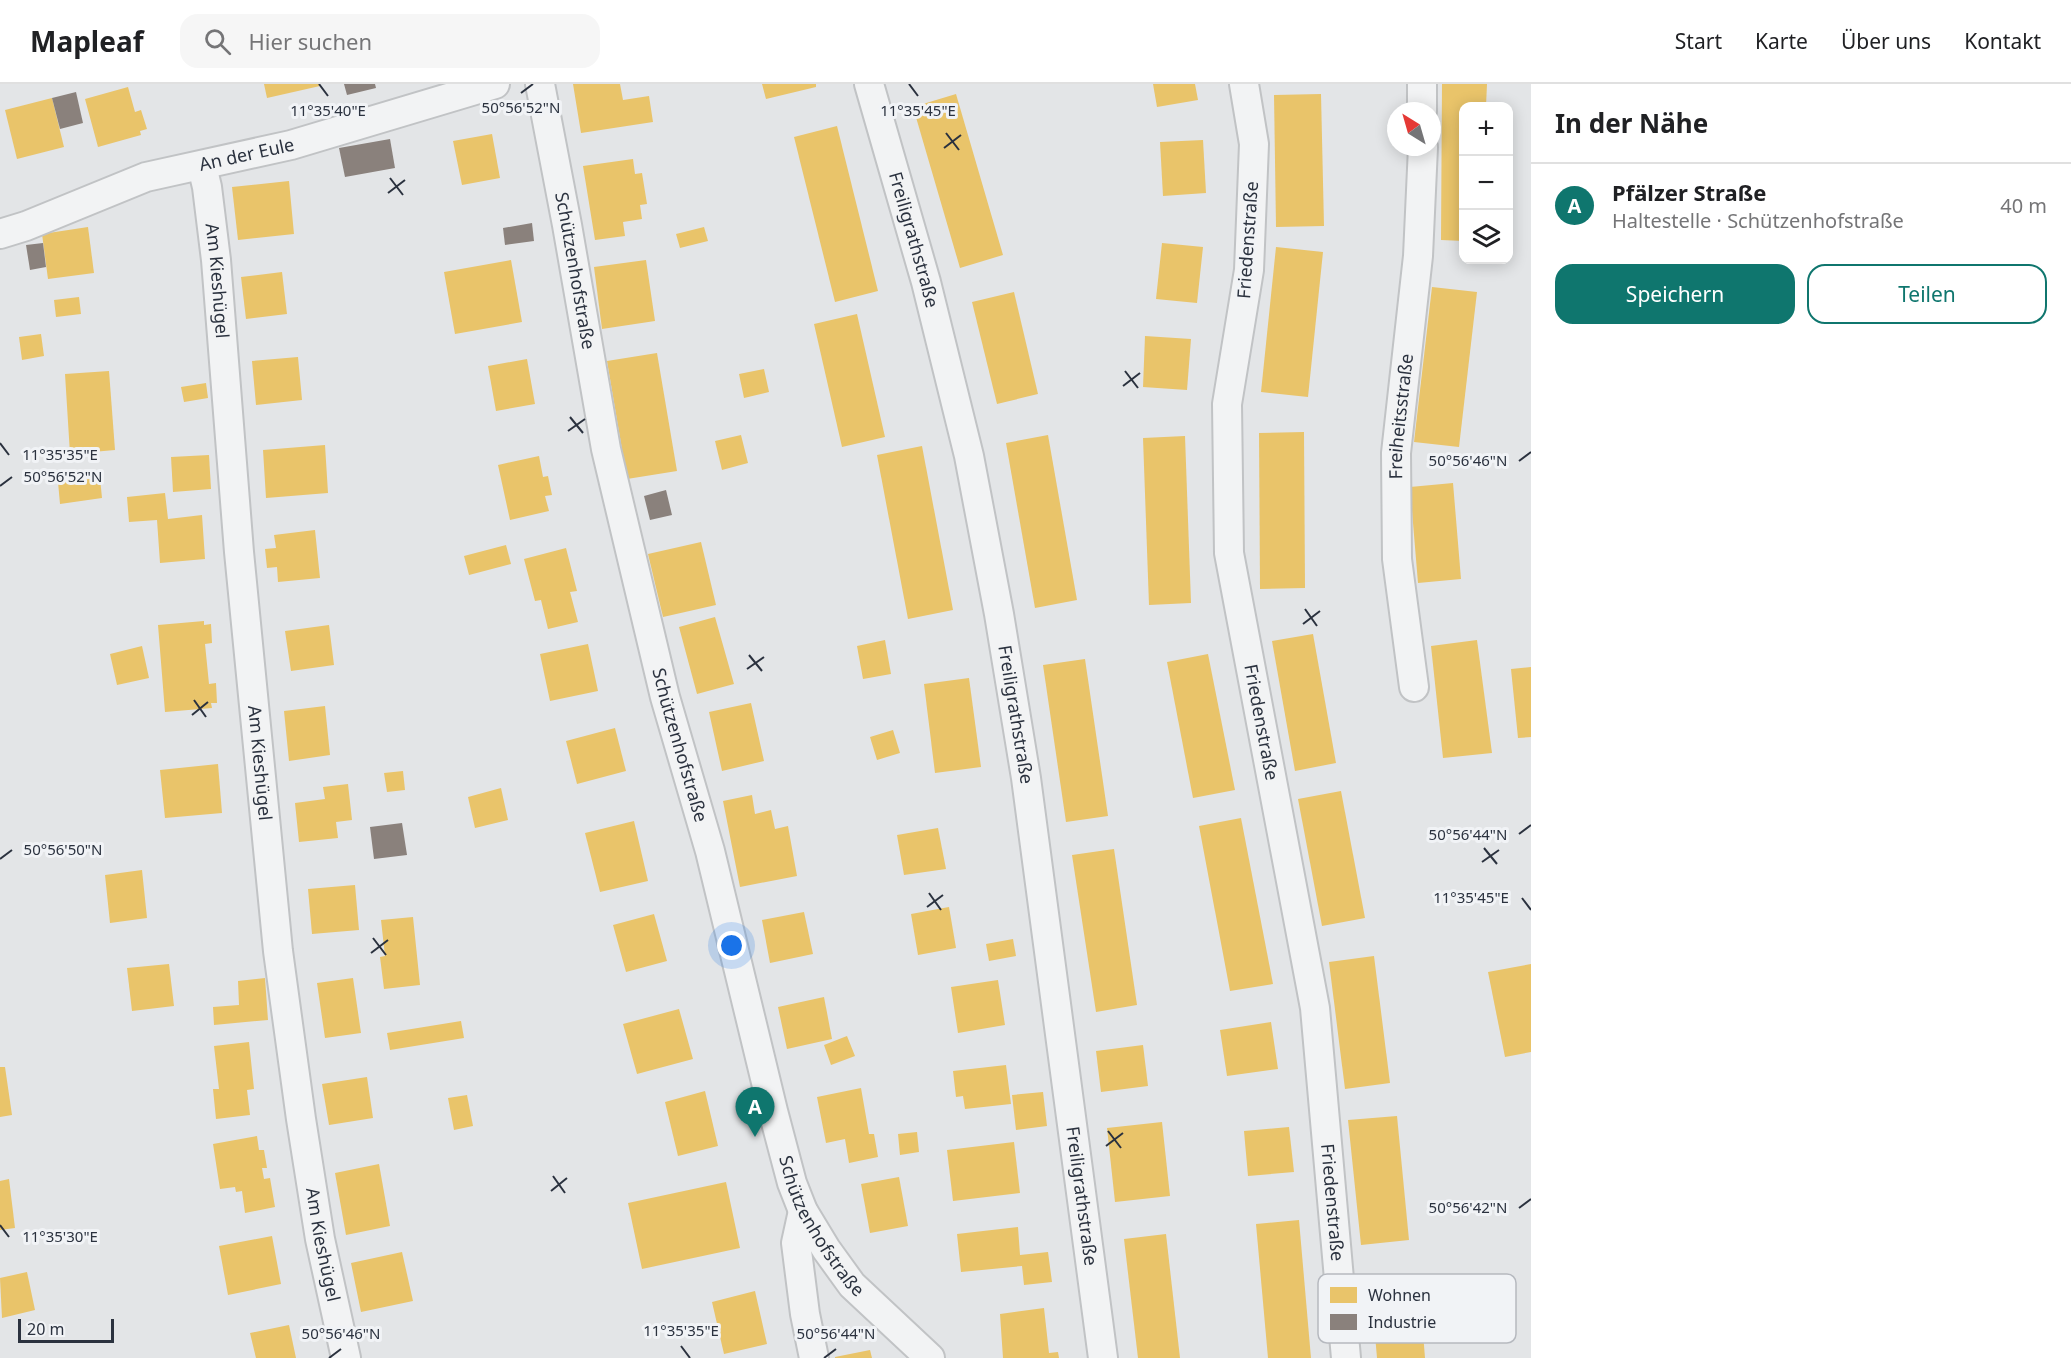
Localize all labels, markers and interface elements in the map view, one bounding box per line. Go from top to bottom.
search box [180,14,600,68]
text: Mapleaf [30,22,144,60]
icon: search [201,25,234,58]
text: Hier suchen [249,26,372,56]
text: Start [1675,27,1722,55]
text: Karte [1755,27,1808,55]
text: Über uns [1841,27,1931,55]
text: Kontakt [1964,27,2041,55]
text: 50°56'52"N [482,97,560,117]
text: 11°35'40"E [290,100,366,120]
text: 11°35'45"E [880,100,956,120]
north arrow [1387,102,1441,156]
map controls [1459,102,1513,264]
button: + [1459,102,1513,156]
text: In der Nähe [1555,105,1708,141]
street label: An der Eule [197,132,296,176]
button: − [1459,156,1513,210]
street label: Freiligrathstraße [884,169,945,310]
text: Pfälzer Straße [1612,177,1766,207]
street label: Friedenstraße [1231,180,1263,299]
street label: Schützenhofstraße [550,190,601,351]
text: A [1568,192,1581,219]
text: 40 m [2000,192,2047,219]
text: Haltestelle · Schützenhofstraße [1612,207,1904,234]
button: layers [1459,210,1513,264]
street label: Am Kieshügel [201,222,235,339]
button: Speichern [1555,264,1795,324]
button: Teilen [1807,264,2047,324]
street label: Freiheitsstraße [1383,352,1418,479]
text: 11°35'35"E [22,444,98,464]
text: 50°56'46"N [1429,450,1507,470]
text: 50°56'52"N [24,466,102,486]
street label: Freiligrathstraße [993,643,1040,785]
street label: Friedenstraße [1239,662,1285,782]
street label: Schützenhofstraße [647,665,714,825]
street label: Am Kieshügel [243,704,278,822]
text: 50°56'44"N [1429,824,1507,844]
text: 50°56'50"N [24,839,102,859]
text: 11°35'45"E [1433,887,1509,907]
your location [717,931,746,960]
pin: A [736,1088,774,1137]
street label: Freiligrathstraße [1061,1125,1104,1267]
street label: Friedenstraße [1316,1143,1350,1262]
street label: Schützenhofstraße [774,1153,870,1301]
street label: Am Kieshügel [301,1186,346,1304]
text: 50°56'42"N [1429,1197,1507,1217]
text: 11°35'30"E [22,1226,98,1246]
legend [1318,1274,1516,1343]
text: Wohnen [1368,1284,1431,1306]
text: Industrie [1368,1311,1436,1333]
scale bar [18,1316,114,1344]
text: 20 m [27,1318,64,1340]
text: 11°35'35"E [643,1320,719,1340]
text: 50°56'46"N [302,1323,380,1343]
text: 50°56'44"N [797,1323,875,1343]

